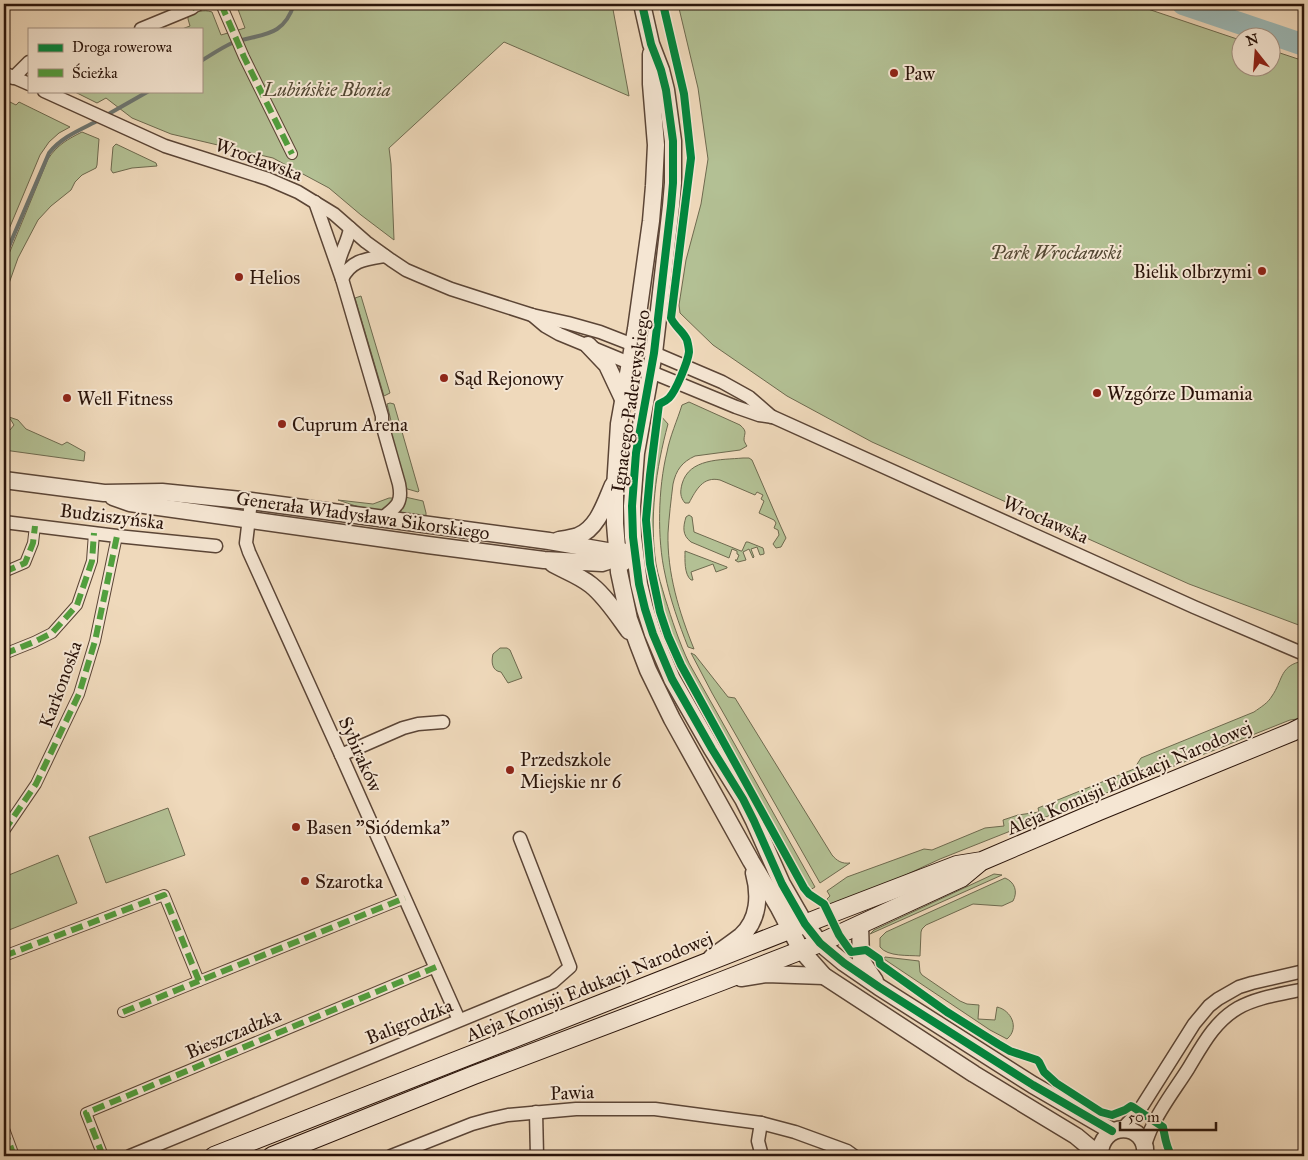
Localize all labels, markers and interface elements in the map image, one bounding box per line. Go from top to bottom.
legend [28,28,202,92]
north arrow [1230,28,1280,78]
text: N [1244,30,1261,50]
text: Droga rowerowa [72,38,173,56]
place label: Paw [904,62,935,85]
text: Ścieżka [72,63,118,82]
marker: Paw [888,67,900,79]
park label: Lubińskie Błonia [262,78,391,101]
street label: Wrocławska [212,133,307,186]
park label: Park Wrocławski [990,241,1122,264]
place label: Bielik olbrzymi [1133,260,1252,283]
marker: Bielik olbrzymi [1256,265,1268,277]
place label: Helios [249,266,300,289]
marker: Helios [233,271,245,283]
street label: Ignacego Paderewskiego [606,308,656,494]
place label: Sąd Rejonowy [454,367,564,390]
marker: Sąd Rejonowy [438,372,450,384]
place label: Wzgórze Dumania [1107,382,1253,406]
place label: Well Fitness [77,387,173,410]
marker: Wzgórze Dumania [1091,387,1103,399]
marker: Well Fitness [61,392,73,404]
place label: Cuprum Arena [292,413,409,436]
marker: Cuprum Arena [276,418,288,430]
street label: Generała Władysława Sikorskiego [235,486,491,546]
street label: Wrocławska [999,490,1093,549]
street label: Budziszyńska [59,499,166,534]
street label: Karkonoska [34,637,87,731]
street label: Sybiraków [334,713,388,796]
street label: Aleja Komisji Edukacji Narodowej [1002,715,1255,840]
place label: Przedszkole Miejskie nr 6 [520,748,623,793]
marker: Przedszkole Miejskie nr 6 [504,764,516,776]
place label: Basen "Siódemka" [306,816,450,839]
marker: Basen "Siódemka" [290,821,302,833]
place label: Szarotka [315,870,384,893]
marker: Szarotka [299,875,311,887]
street label: Aleja Komisji Edukacji Narodowej [462,926,716,1047]
street label: Baligrodzka [362,993,457,1050]
street label: Bieszczadzka [182,1003,285,1064]
street label: Pawia [550,1080,595,1105]
scale bar [1120,1100,1217,1132]
text: 50 m [1128,1108,1160,1126]

